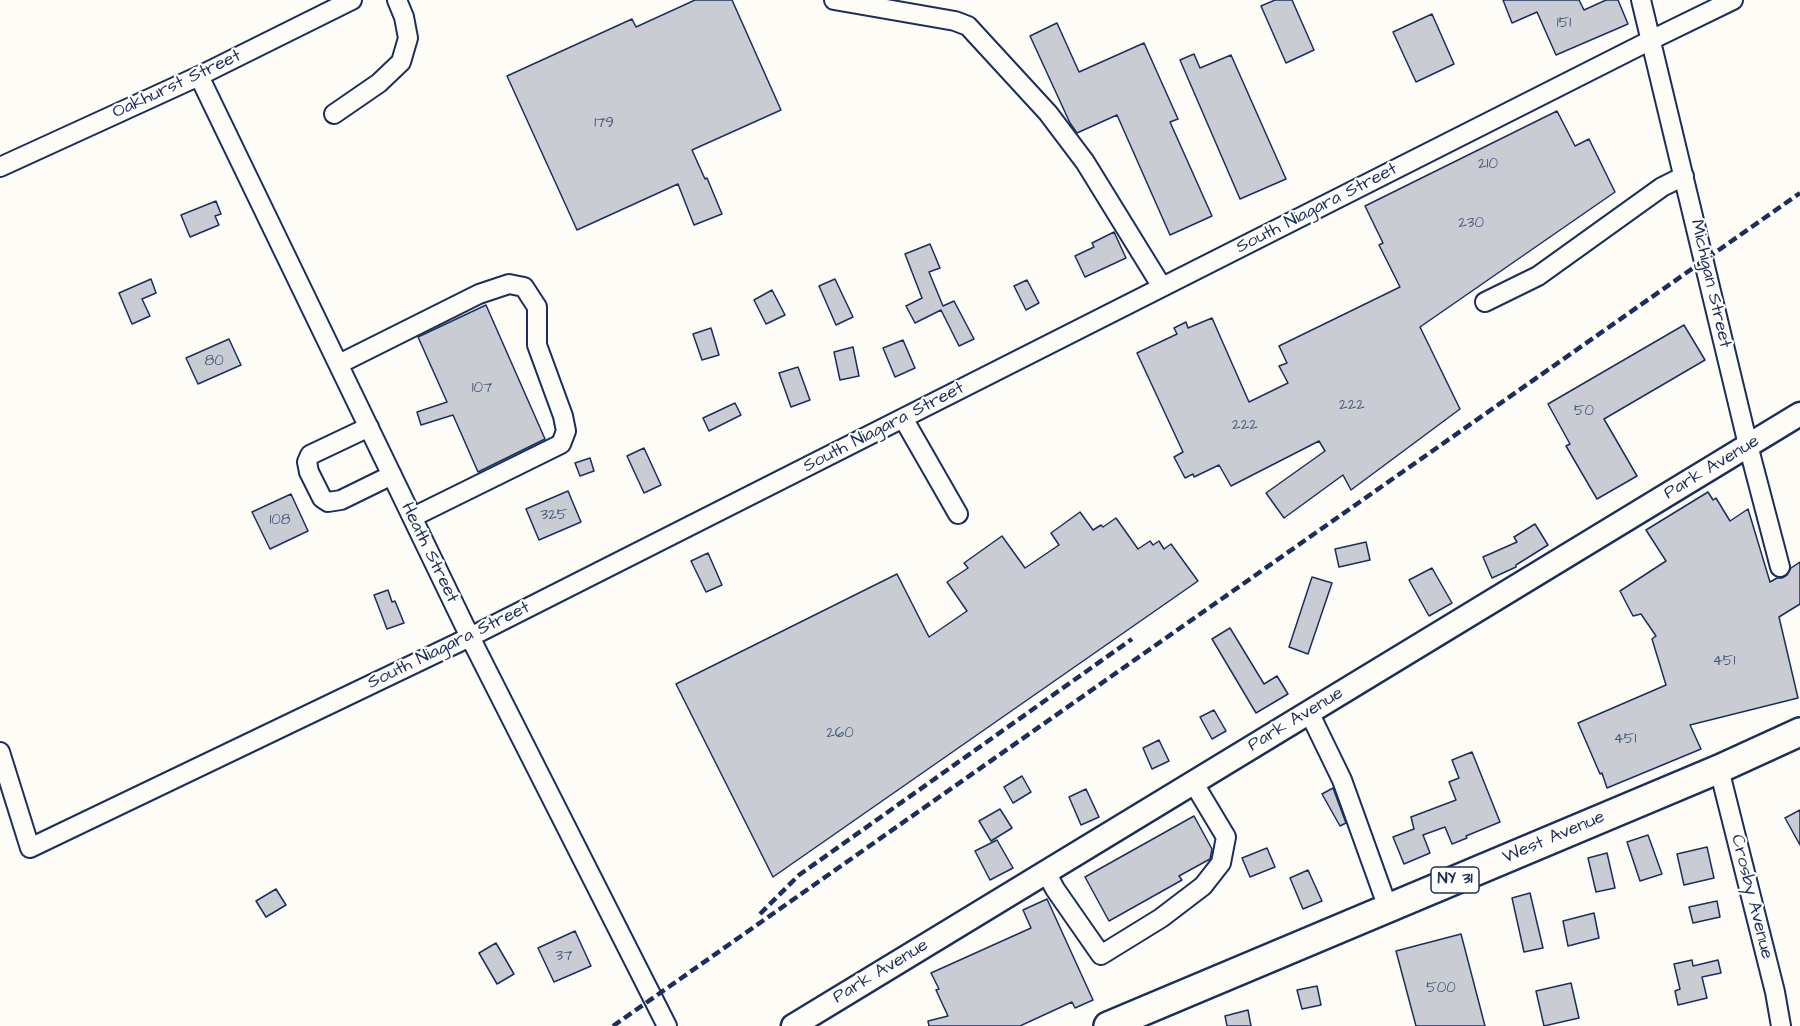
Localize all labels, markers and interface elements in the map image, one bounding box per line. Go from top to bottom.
house number: 151 [1557,15,1571,33]
street label: Oakhurst Street [109,46,245,124]
house number: 179 [594,115,614,133]
house number: 210 [1478,156,1498,174]
street label: South Niagara Street [1233,159,1401,259]
house number: 230 [1458,215,1484,233]
street label: Michigan Street [1685,218,1735,350]
house number: 80 [204,353,224,371]
street label: South Niagara Street [800,378,968,478]
house number: 107 [472,380,492,398]
house number: 222 [1339,397,1365,415]
house number: 50 [1574,403,1594,421]
house number: 222 [1232,417,1258,435]
street label: Park Avenue [1660,431,1764,505]
street label: Heath Street [395,499,463,607]
house number: 325 [541,507,567,525]
house number: 108 [269,512,291,530]
street label: South Niagara Street [364,597,534,695]
house number: 451 [1713,653,1735,671]
street label: Park Avenue [1244,683,1348,757]
house number: 260 [826,725,854,743]
house number: 451 [1614,731,1636,749]
street label: West Avenue [1500,807,1608,869]
street label: Crosby Avenue [1725,833,1777,961]
road number: NY 31 [1431,867,1479,893]
street label: Park Avenue [829,935,933,1009]
house number: 37 [556,948,572,966]
house number: 500 [1426,980,1456,998]

